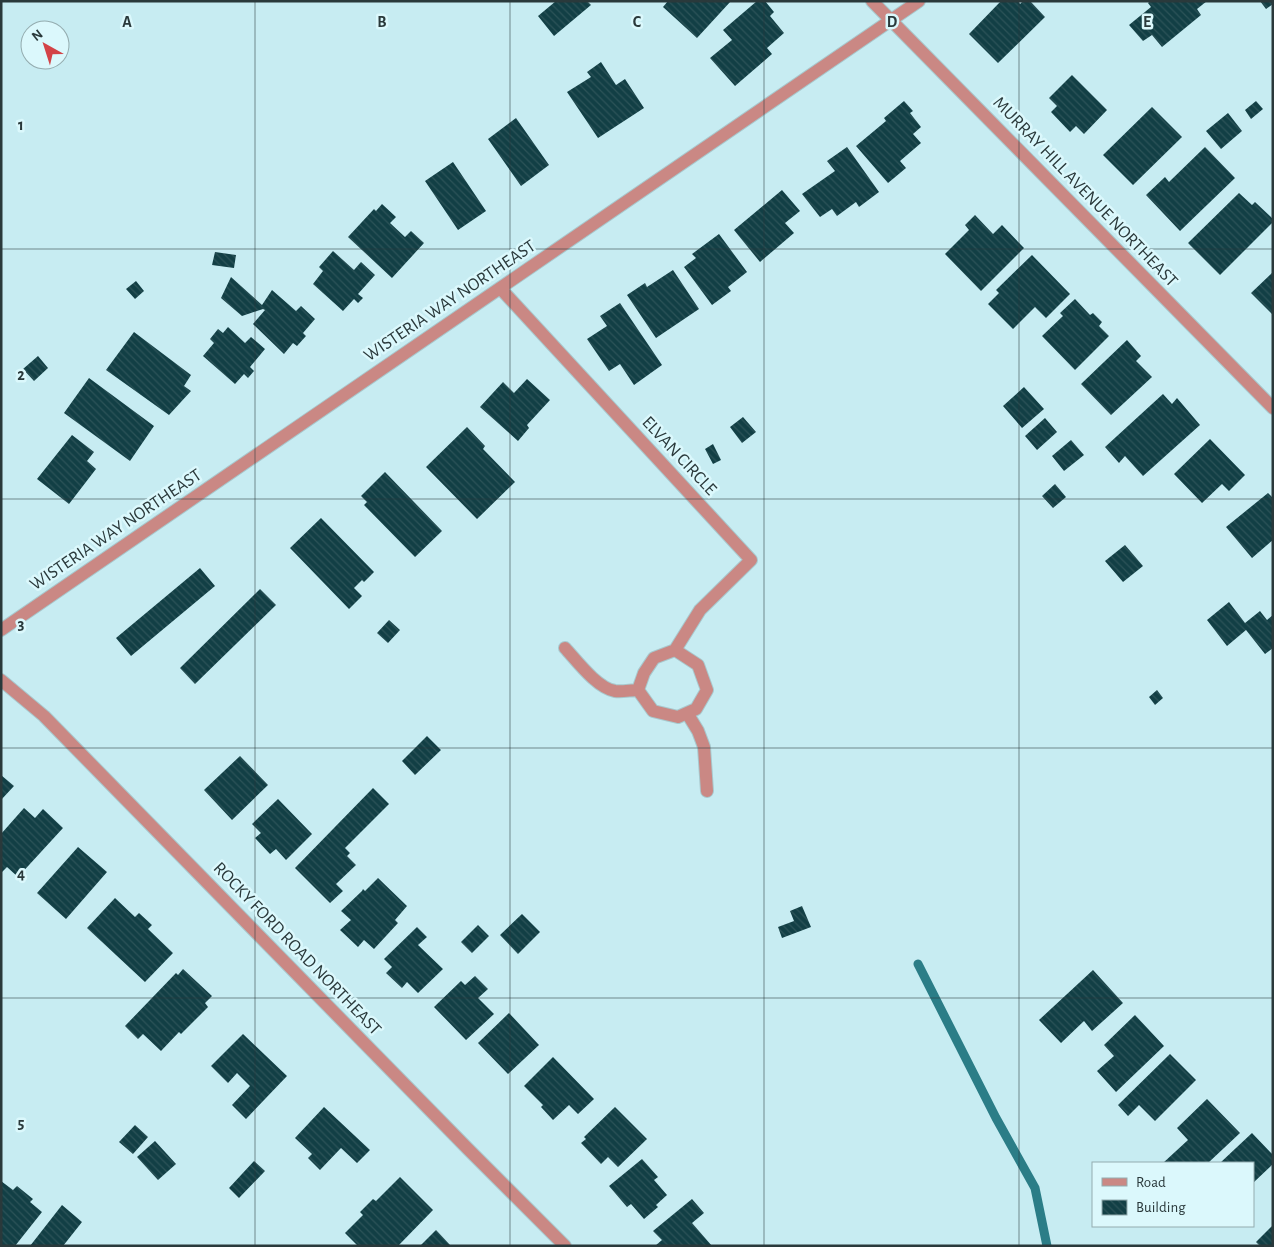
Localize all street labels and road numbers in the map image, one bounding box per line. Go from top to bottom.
street label: MURRAY HILL AVENUE NORTHEAST [989,93,1181,291]
street label: WISTERIA WAY NORTHEAST [361,237,539,365]
street label: ELVAN CIRCLE [638,413,720,499]
street label: WISTERIA WAY NORTHEAST [27,466,205,594]
street label: ROCKY FORD ROAD NORTHEAST [210,859,384,1039]

